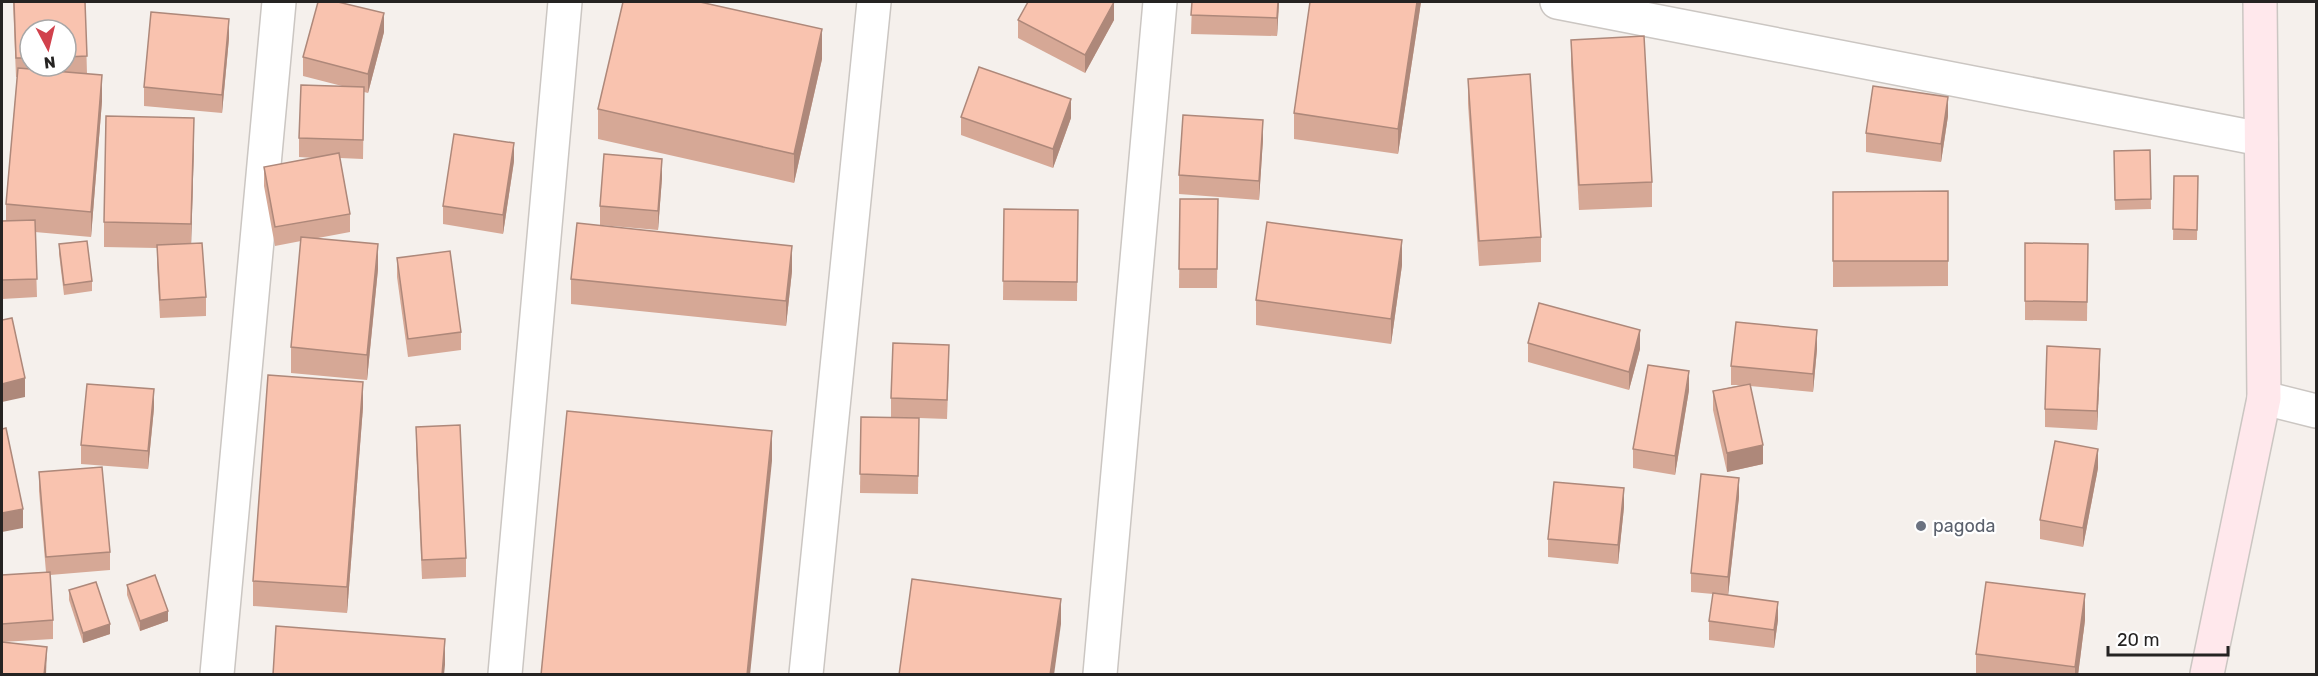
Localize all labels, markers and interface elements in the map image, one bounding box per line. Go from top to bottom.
north arrow [18,18,78,78]
text: N [43,52,57,73]
place label: pagoda [1933,515,1995,537]
marker: pagoda [1914,519,1928,533]
scale bar [2108,619,2228,657]
text: 20 m [2117,629,2159,651]

